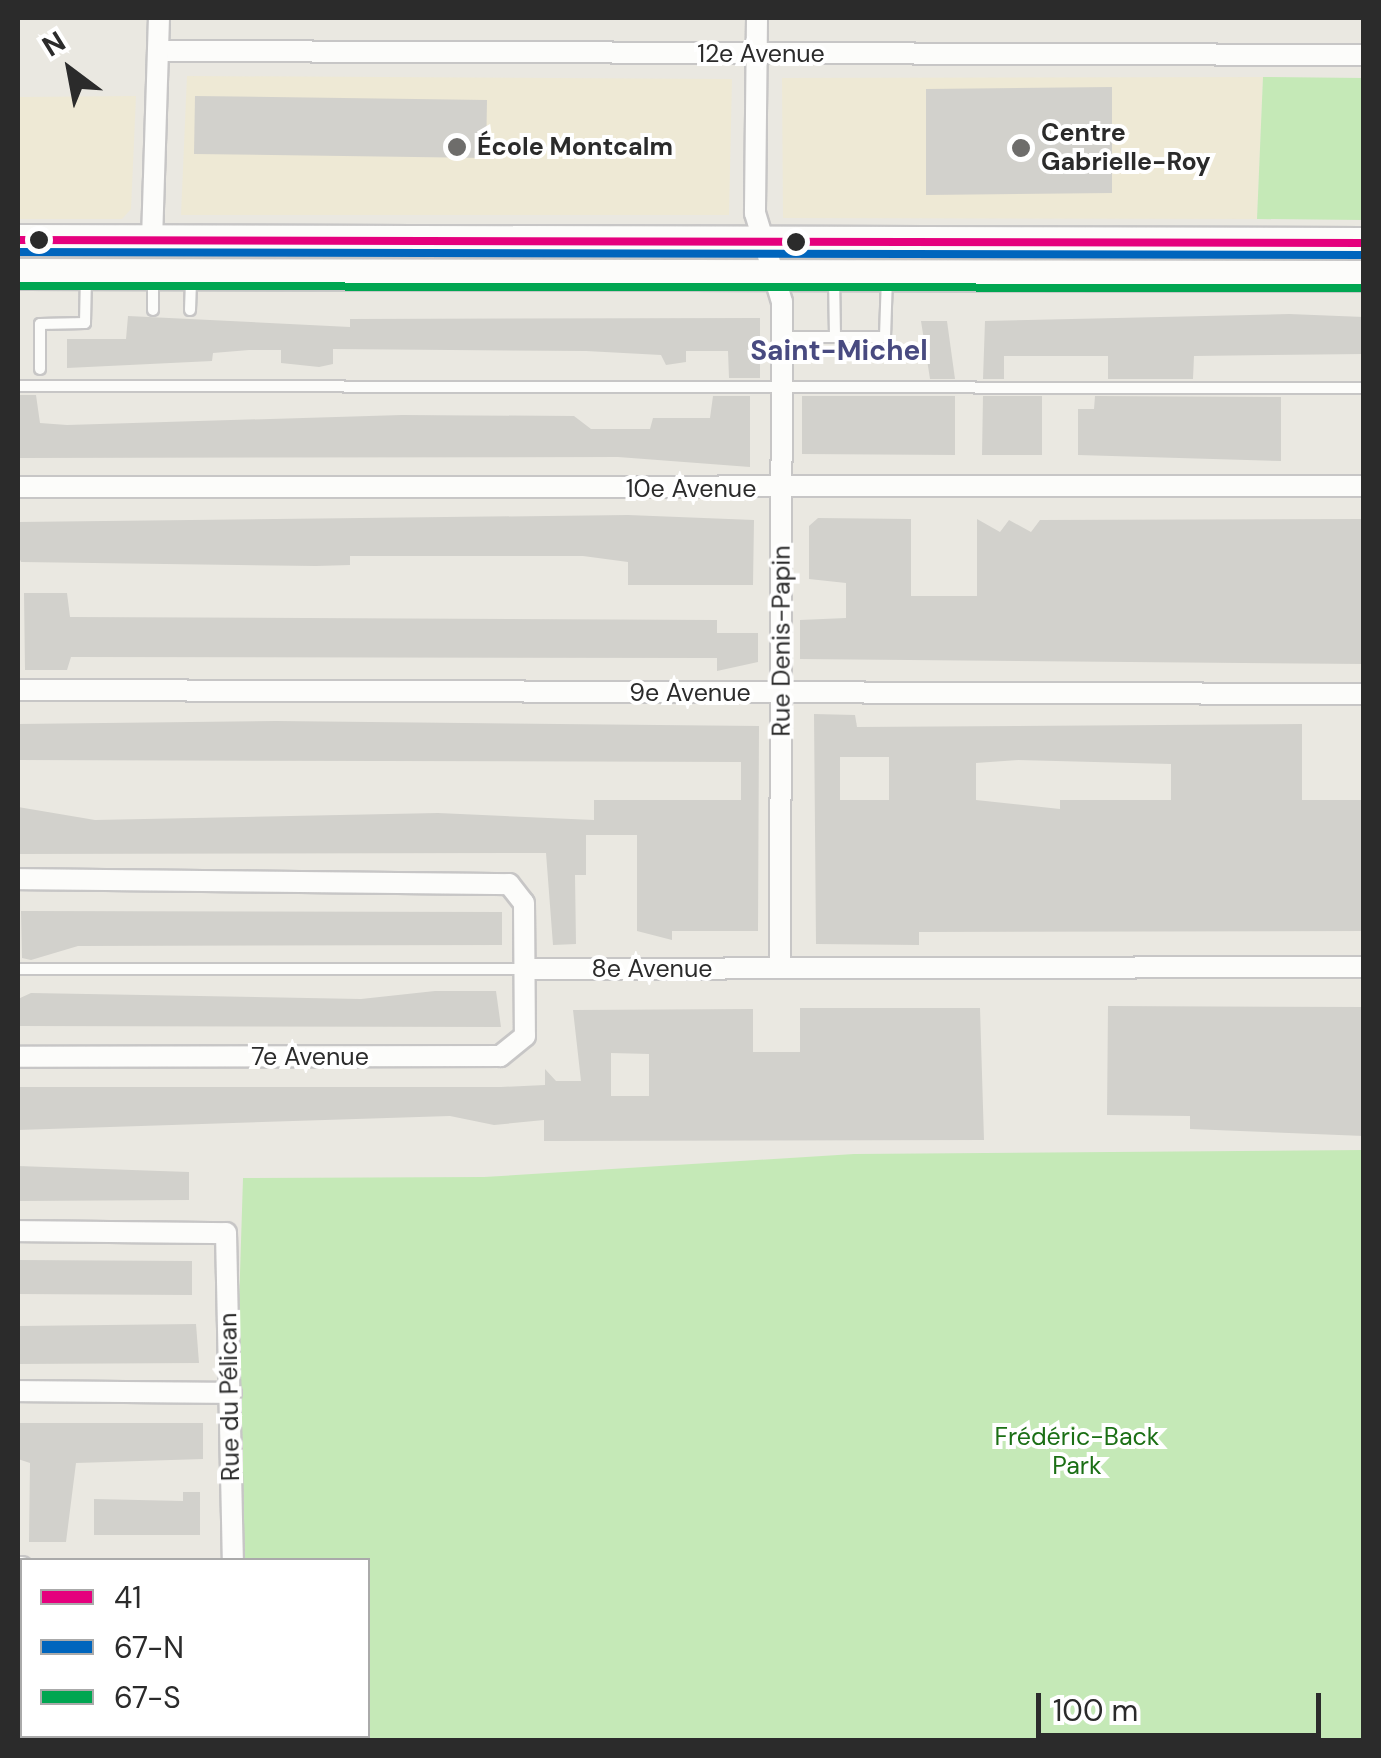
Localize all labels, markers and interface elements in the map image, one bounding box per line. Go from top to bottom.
north arrow [20,20,120,120]
text: N [35,23,72,65]
street label: 12e Avenue [697,39,825,69]
place label: Centre Gabrielle-Roy [1041,119,1211,178]
place label: École Montcalm [477,132,673,162]
marker: École Montcalm [446,136,468,158]
marker: Centre Gabrielle-Roy [1010,137,1032,159]
unlabelled marker [29,230,49,250]
unlabelled marker [786,232,806,252]
district label: Saint-Michel [750,334,928,368]
street label: 10e Avenue [626,474,756,504]
street label: Rue Denis-Papin [767,545,797,737]
street label: 9e Avenue [629,678,751,708]
street label: 8e Avenue [592,954,712,984]
street label: 7e Avenue [251,1042,369,1072]
street label: Rue du Pélican [214,1313,246,1481]
park label: Frédéric-Back Park [995,1423,1159,1482]
legend [20,1558,370,1738]
text: 41 [114,1578,142,1617]
text: 67-N [114,1628,184,1667]
scale bar [1041,1673,1326,1735]
text: 67-S [114,1678,181,1717]
text: 100 m [1053,1691,1138,1730]

